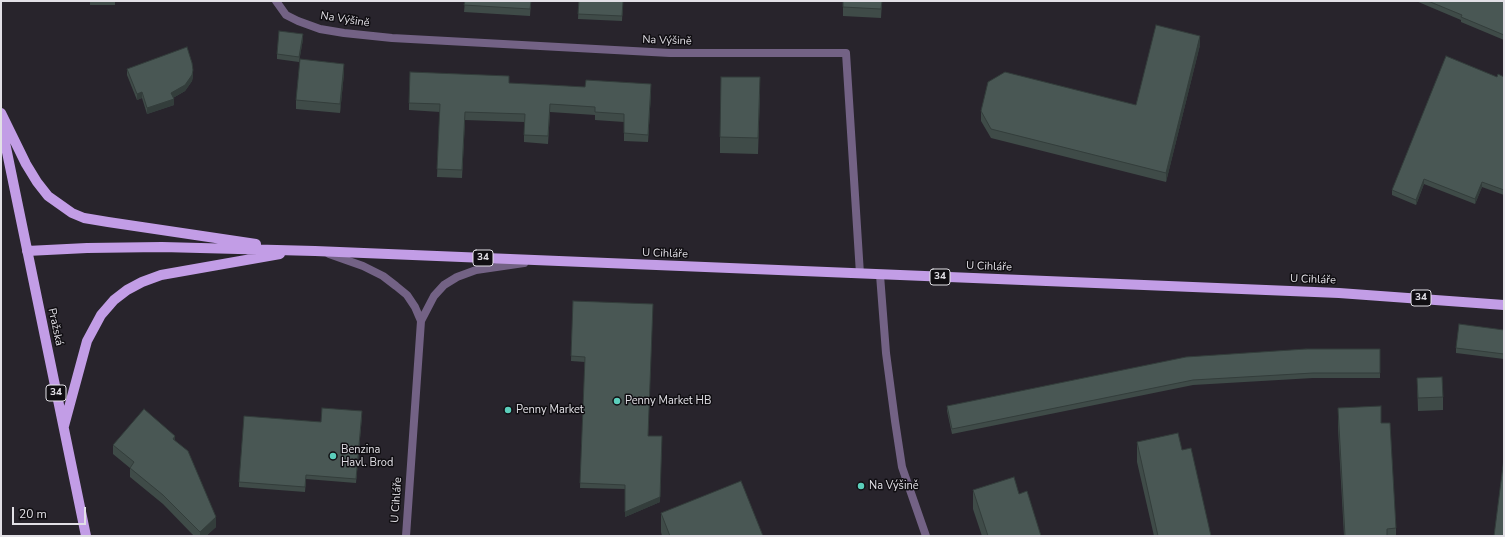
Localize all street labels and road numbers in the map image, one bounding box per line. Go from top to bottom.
street label: Na Výšině [319,10,371,30]
street label: Na Výšině [642,34,692,48]
street label: U Cihláře [642,247,688,261]
road number: 34 [473,250,493,266]
street label: U Cihláře [966,260,1012,274]
road number: 34 [930,269,950,285]
street label: U Cihláře [1290,273,1336,287]
road number: 34 [1411,290,1431,306]
street label: Pražská [45,307,65,347]
road number: 34 [46,385,66,401]
street label: U Cihláře [389,477,405,523]

